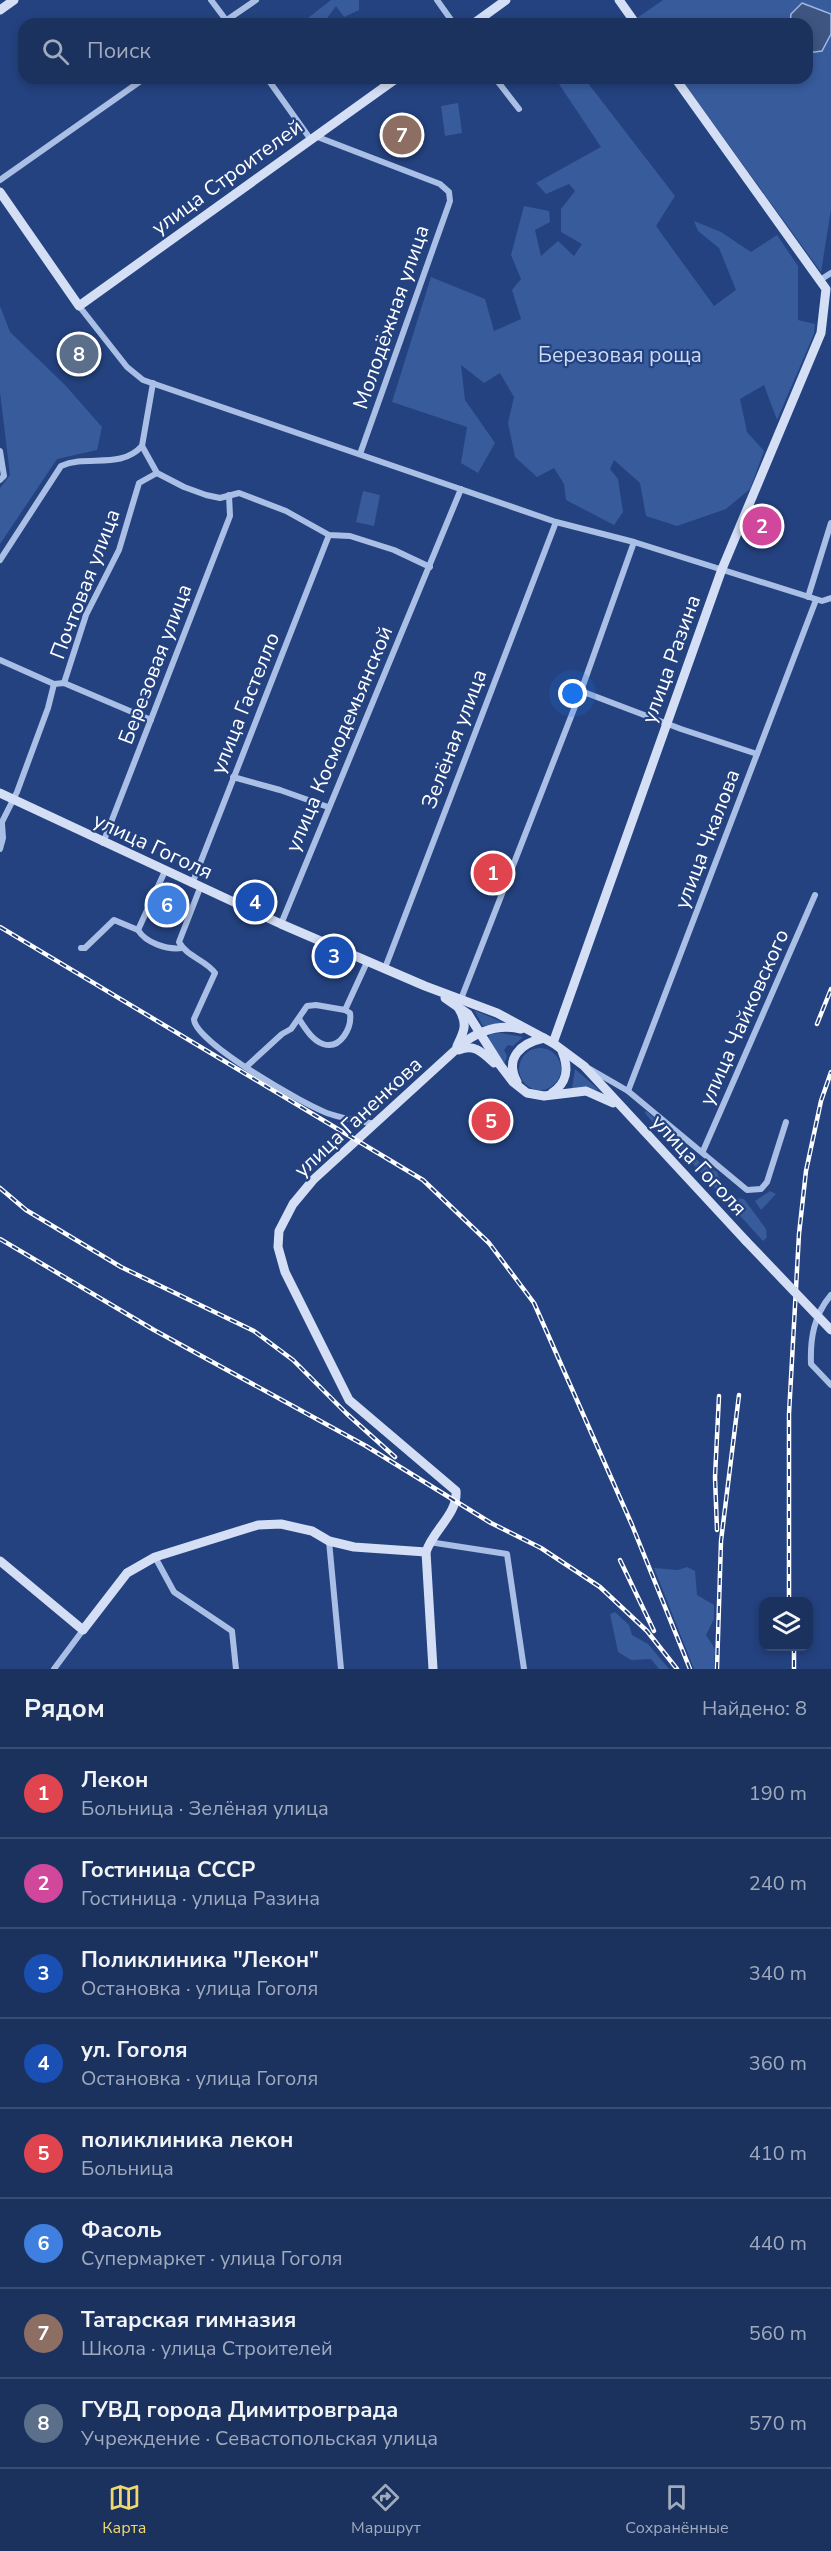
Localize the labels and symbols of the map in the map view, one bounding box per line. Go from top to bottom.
pin: 7 [382,112,422,158]
street label: улица Строителей [146,113,308,241]
street label: Молодёжная улица [346,221,436,413]
pin: 8 [60,332,98,376]
park label: Березовая роща [538,341,702,369]
pin: 2 [742,504,782,548]
street label: Почтовая улица [44,505,126,663]
street label: Березовая улица [112,580,198,748]
street label: улица Разина [635,591,707,727]
street label: улица Космодемьянской [279,622,399,856]
street label: улица Гастелло [204,628,286,778]
street label: Зелёная улица [415,665,493,813]
your location [558,679,587,708]
street label: улица Чкалова [668,765,746,913]
street label: улица Гоголя [89,806,217,886]
pin: 1 [474,850,512,896]
pin: 4 [236,880,274,924]
pin: 6 [148,882,186,928]
street label: улица Чайковского [693,924,795,1110]
pin: 3 [314,934,354,978]
street label: улица Ганенкова [288,1050,428,1184]
pin: 5 [472,1098,510,1144]
street label: улица Гоголя [645,1108,753,1222]

